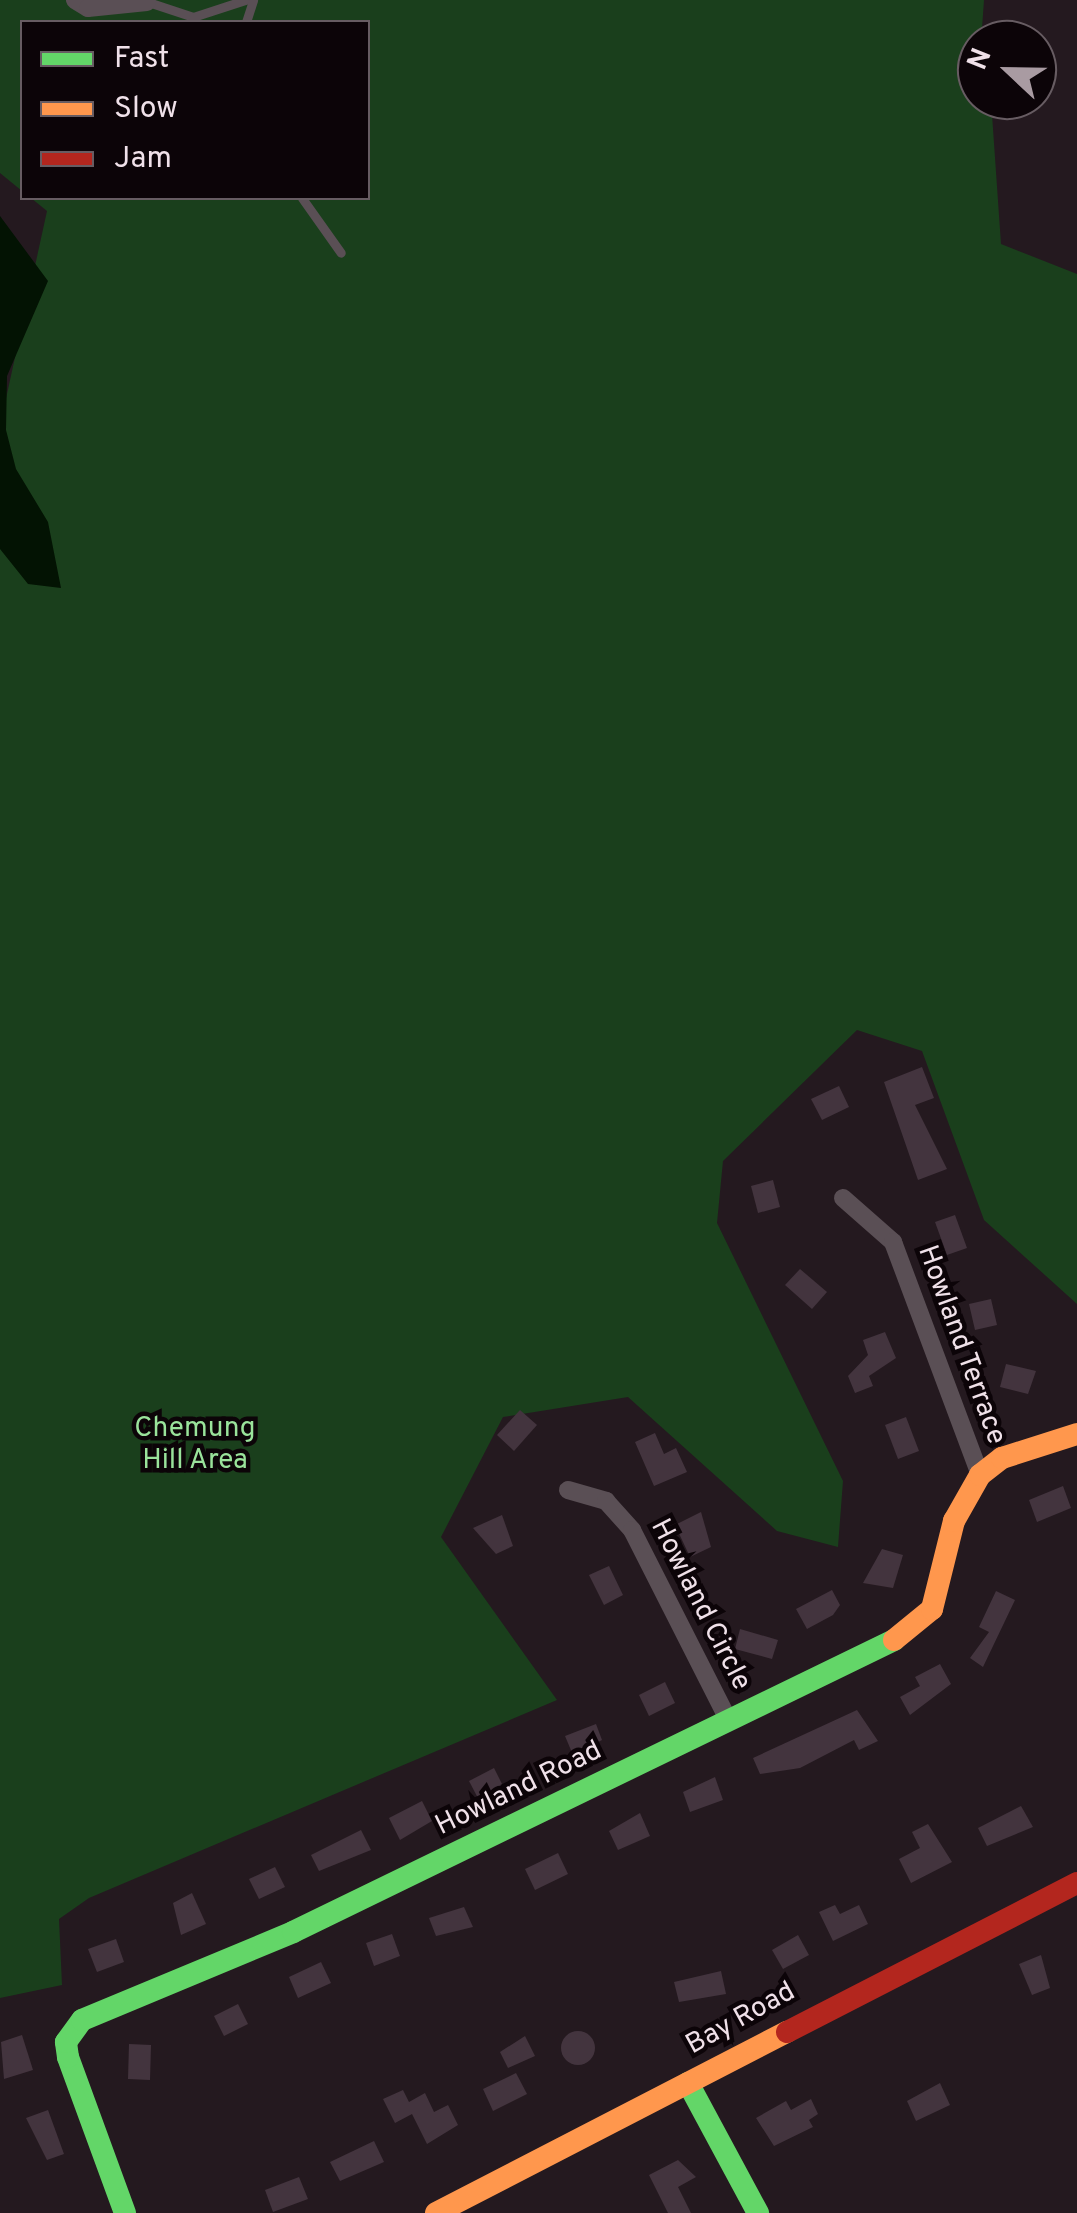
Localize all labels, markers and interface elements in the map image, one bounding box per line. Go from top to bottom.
legend [20,20,370,200]
north arrow [957,20,1057,120]
text: Fast [114,41,169,78]
text: N [961,43,1001,76]
text: Slow [114,91,178,128]
text: Jam [114,141,172,178]
street label: Howland Terrace [909,1240,1013,1450]
park label: Chemung Hill Area [134,1412,256,1478]
street label: Howland Circle [642,1514,758,1696]
street label: Howland Road [430,1734,608,1844]
street label: Bay Road [681,1975,801,2063]

